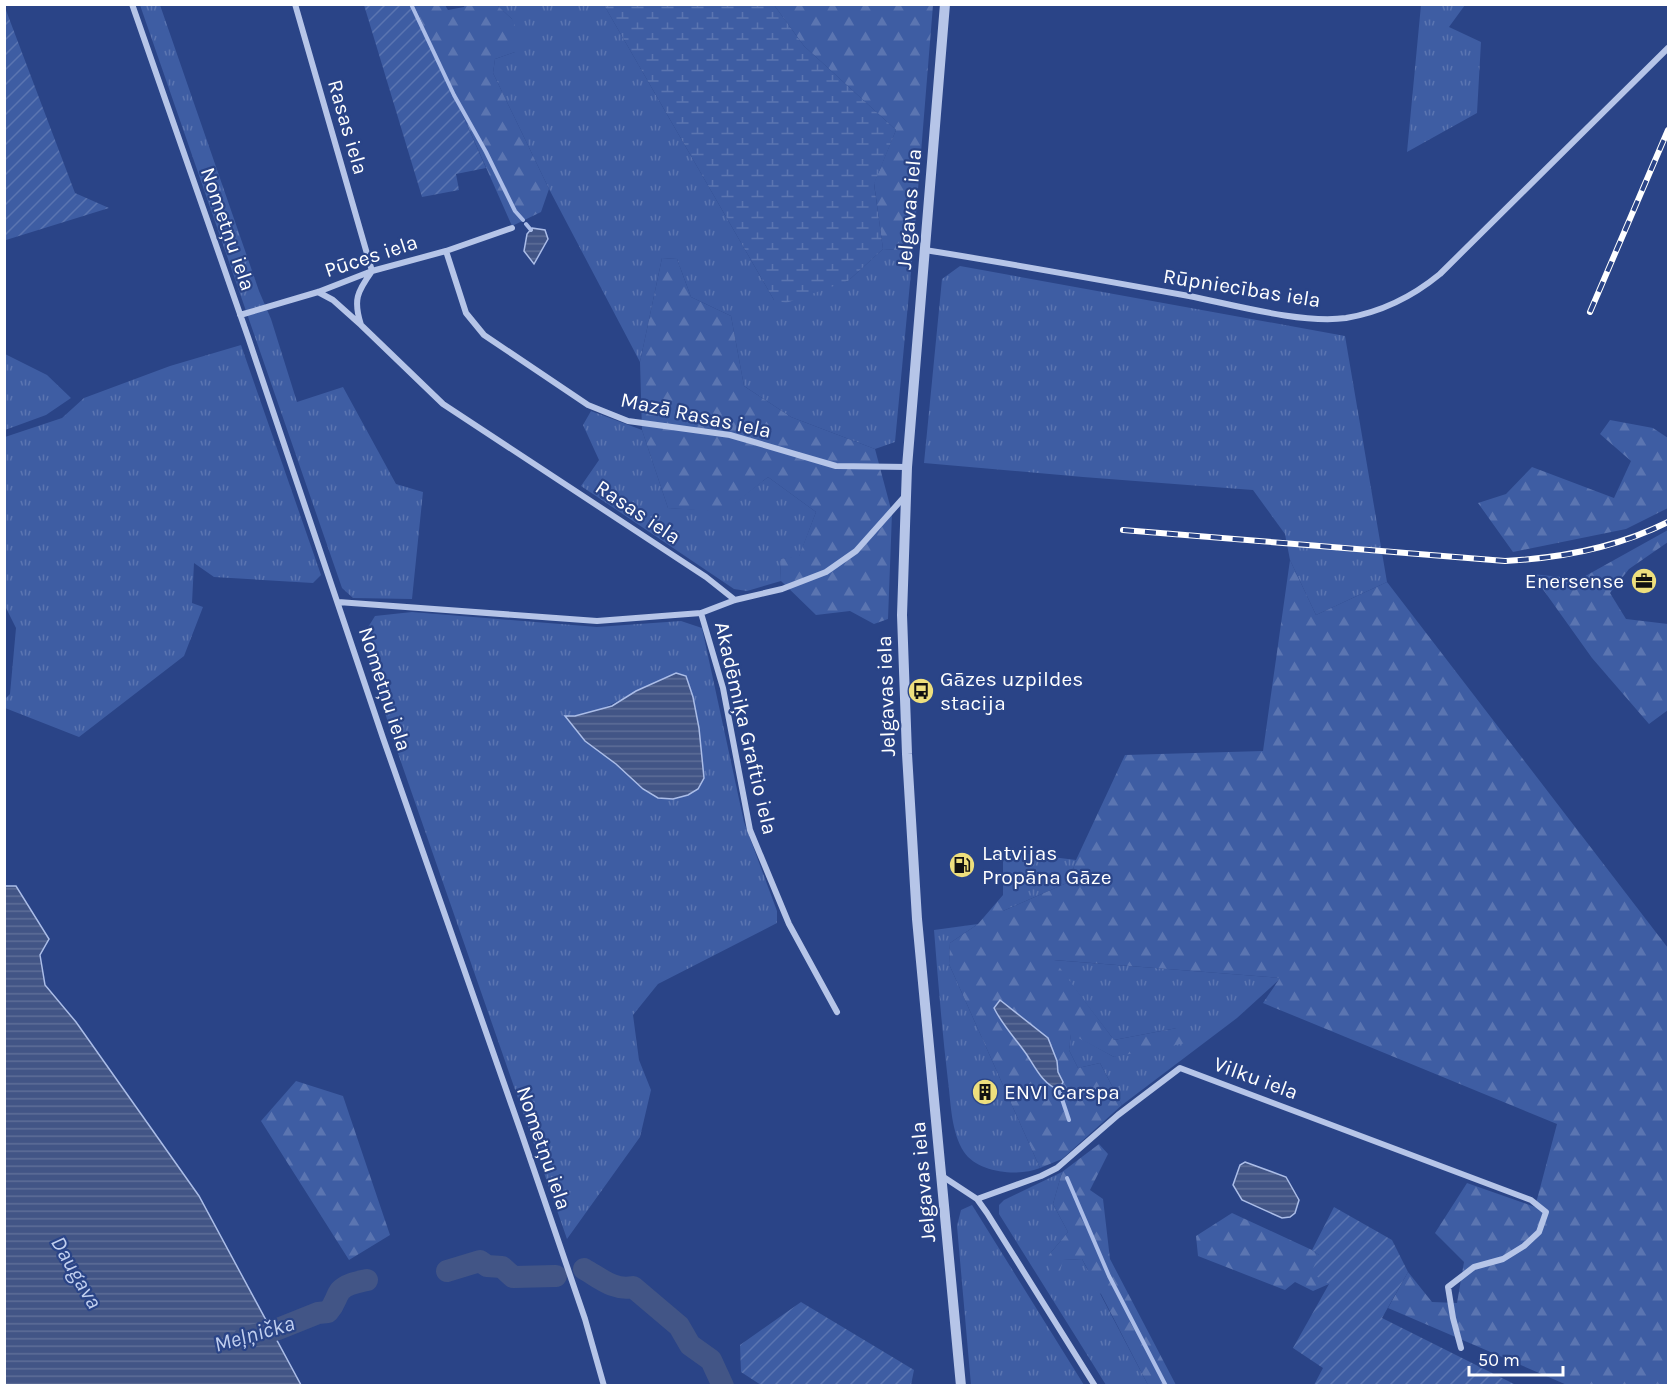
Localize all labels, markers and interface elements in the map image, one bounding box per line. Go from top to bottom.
street label: Rasas iela [323,77,373,177]
street label: Jelgavas iela [892,148,926,270]
street label: Nometņu iela [196,164,260,294]
street label: Pūces iela [321,230,421,282]
street label: Rūpniecības iela [1162,264,1322,312]
street label: Mazā Rasas iela [618,387,774,443]
street label: Rasas iela [591,475,685,549]
office icon: Enersense [1629,566,1659,596]
place label: Enersense [1525,569,1624,593]
street label: Akadēmiķa Graftio iela [710,619,782,837]
street label: Nometņu iela [354,624,416,754]
street label: Jelgavas iela [872,635,900,757]
place label: Gāzes uzpildes stacija [940,667,1083,715]
bus stop icon: Gāzes uzpildes stacija [906,676,936,706]
place label: Latvijas Propāna Gāze [982,841,1112,889]
fuel station icon: Latvijas Propāna Gāze [947,850,977,880]
street label: Vilku iela [1211,1052,1301,1104]
building icon: ENVI Carspa [970,1077,1000,1107]
place label: ENVI Carspa [1004,1080,1120,1104]
street label: Nometņu iela [512,1083,576,1213]
street label: Jelgavas iela [906,1121,940,1243]
water label: Daugava [45,1232,107,1313]
water label: Meļņička [211,1310,298,1358]
scale bar [1469,1339,1564,1377]
text: 50 m [1478,1349,1520,1371]

